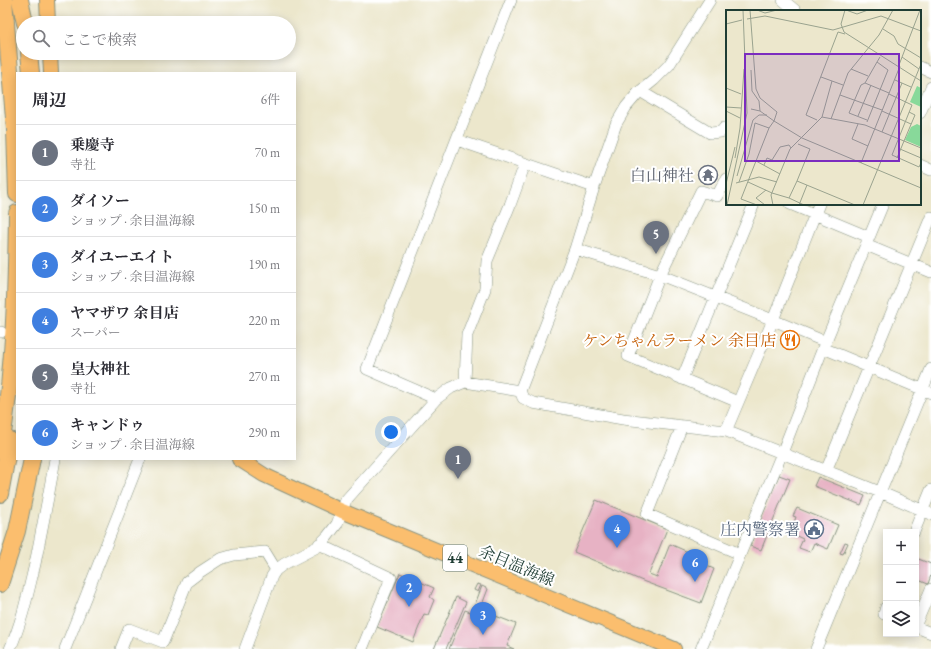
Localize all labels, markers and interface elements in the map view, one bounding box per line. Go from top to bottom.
inset map [726,10,921,205]
search box [16,16,296,60]
icon: search [30,27,52,49]
text: ここで検索 [62,30,137,49]
text: 周辺 [32,89,66,111]
text: 6件 [261,91,280,108]
text: 乗慶寺 [70,135,115,154]
text: 1 [42,144,48,161]
text: 70 m [255,144,280,161]
text: 寺社 [70,156,96,173]
temple icon: 白山神社 [697,164,719,186]
place label: 白山神社 [630,165,694,186]
text: ダイソー [70,191,130,210]
text: 2 [42,200,48,217]
text: 150 m [249,200,280,217]
text: ショップ · 余目温海線 [70,212,195,229]
pin: 5 [643,221,669,254]
text: ダイユーエイト [70,247,174,266]
text: 3 [42,256,48,273]
text: 190 m [249,256,280,273]
text: ショップ · 余目温海線 [70,268,195,285]
text: ヤマザワ 余目店 [70,303,179,322]
text: 4 [42,312,48,329]
text: 220 m [249,312,280,329]
text: スーパー [70,324,121,341]
restaurant icon: ケンちゃんラーメン 余目店 [779,329,801,351]
place label: ケンちゃんラーメン 余目店 [582,330,776,351]
text: 皇大神社 [70,359,130,378]
text: 5 [42,368,48,385]
text: 270 m [249,368,280,385]
text: 寺社 [70,380,96,397]
text: キャンドゥ [70,415,145,434]
your location [381,422,401,442]
text: 6 [42,424,48,441]
text: 290 m [249,424,280,441]
text: ショップ · 余目温海線 [70,436,195,453]
pin: 1 [445,446,471,479]
pin: 4 [604,515,630,548]
public building icon: 庄内警察署 [803,518,825,540]
place label: 庄内警察署 [720,519,800,540]
map controls [883,529,919,637]
button: + [883,529,919,565]
street label: 余目温海線 [476,540,558,591]
road number: 44 [443,545,467,571]
pin: 6 [682,549,708,582]
button: − [883,565,919,601]
pin: 2 [396,574,422,607]
button: layers [883,601,919,637]
pin: 3 [470,602,496,635]

